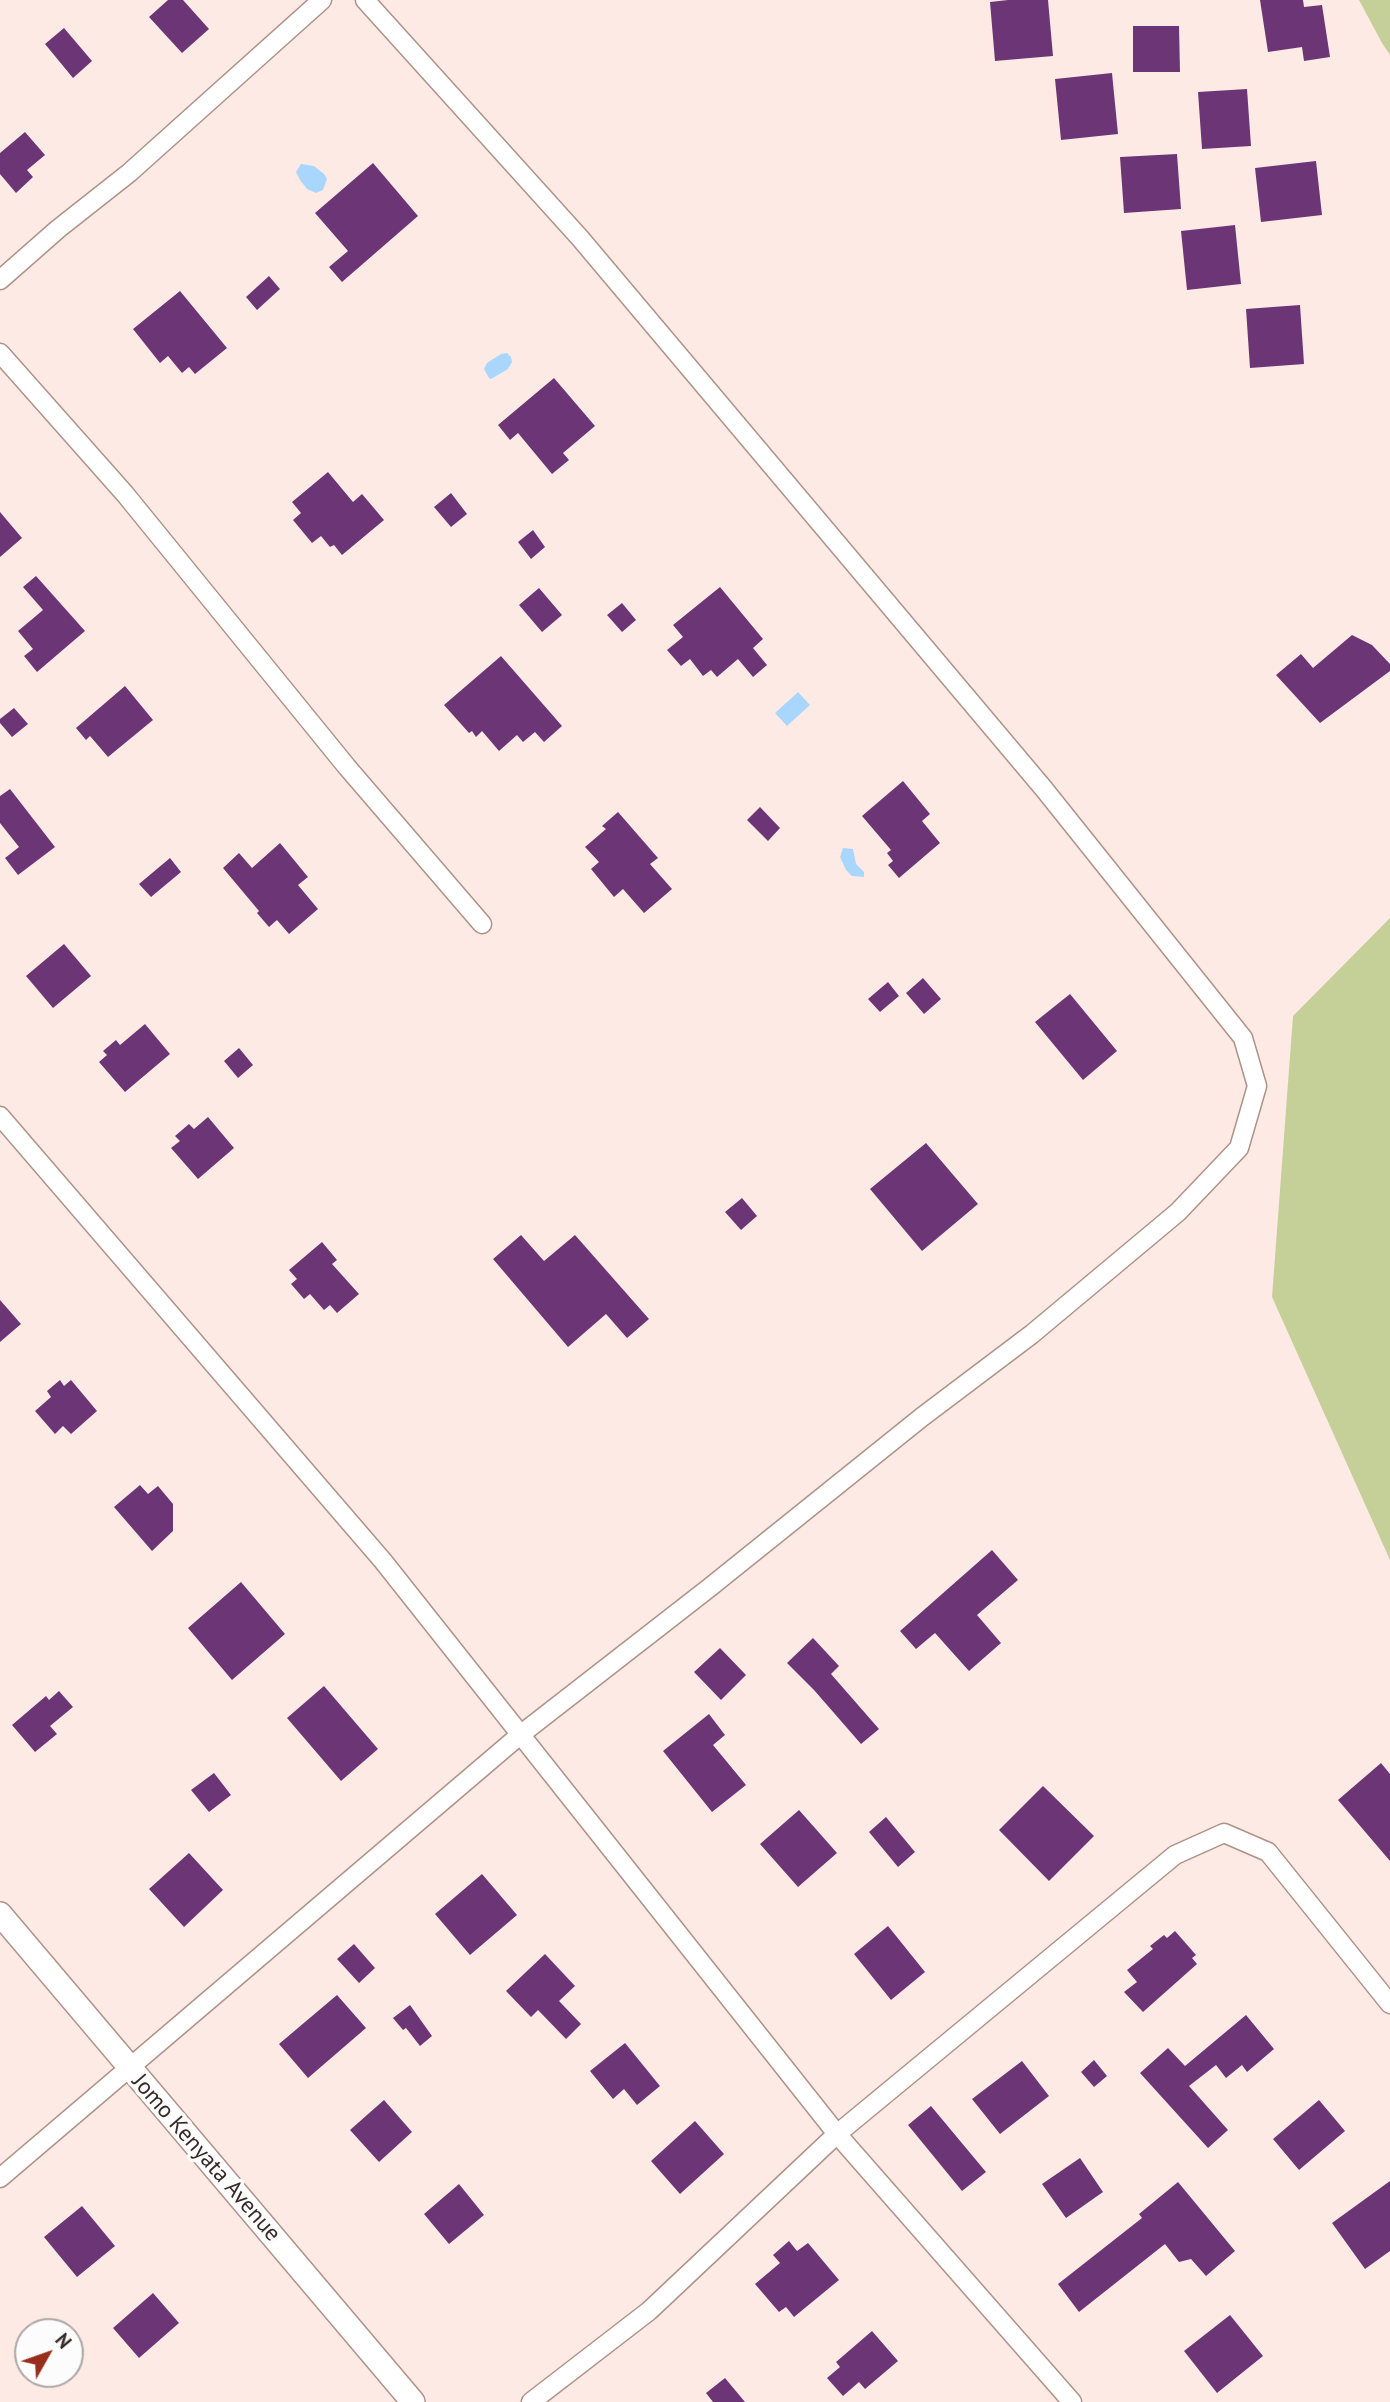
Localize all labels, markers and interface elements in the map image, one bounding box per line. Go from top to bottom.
street label: Jomo Kenyata Avenue [126,2069,286,2247]
north arrow [14,2318,84,2388]
text: N [50,2328,77,2353]

